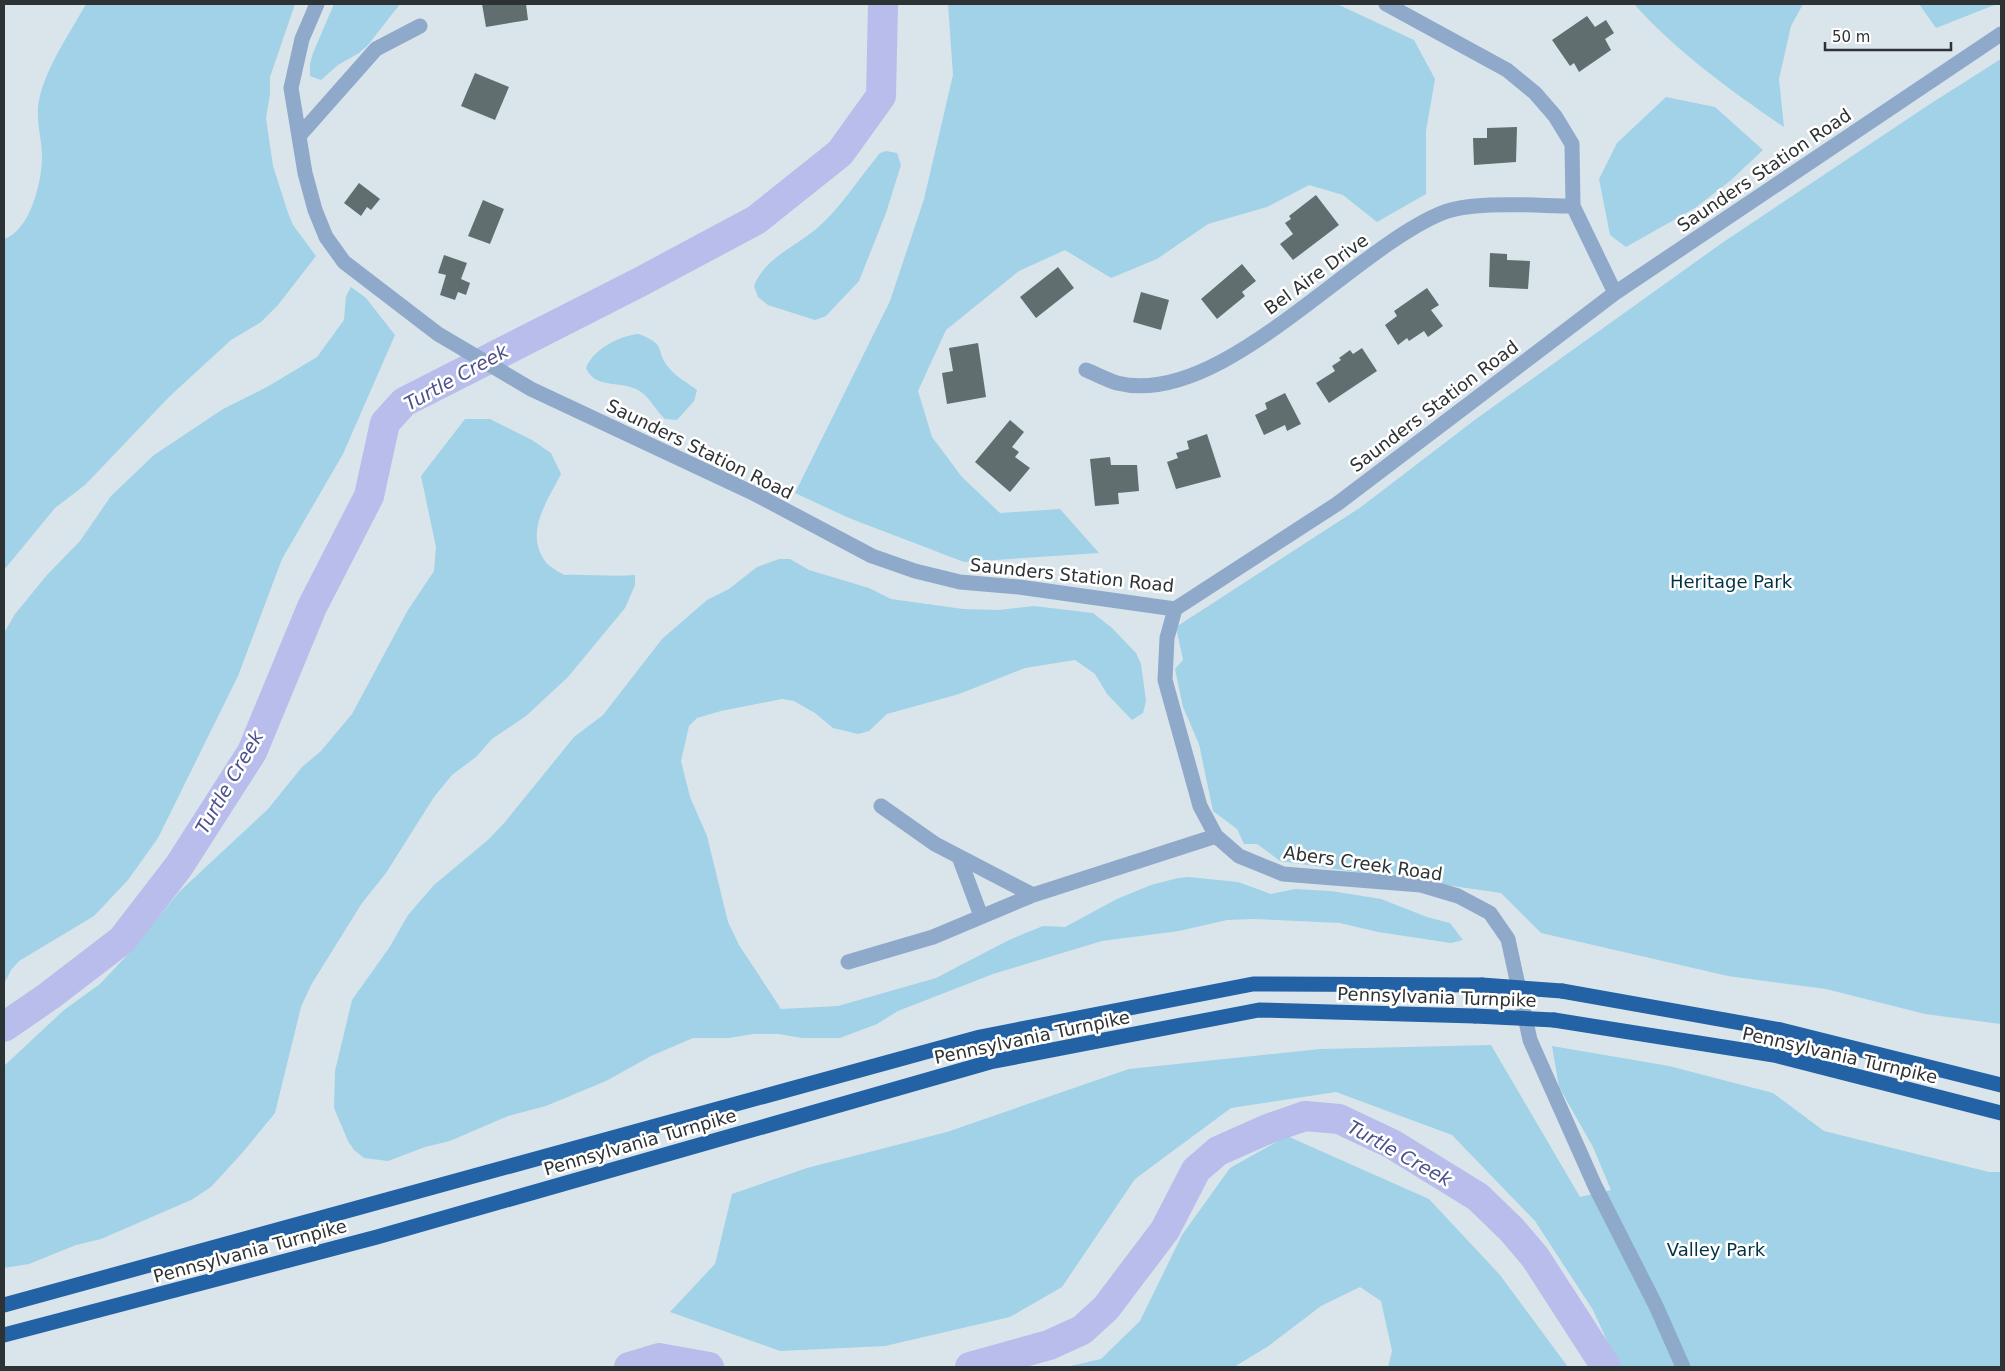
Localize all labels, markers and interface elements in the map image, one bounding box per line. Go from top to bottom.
scale bar [1825,20,1951,52]
text: 50 m [1832,28,1870,46]
street label: Saunders Station Road [1673,104,1855,236]
street label: Bel Aire Drive [1260,229,1372,319]
street label: Saunders Station Road [1346,336,1522,476]
water label: Turtle Creek [400,339,513,415]
street label: Saunders Station Road [603,395,797,503]
street label: Saunders Station Road [969,554,1175,596]
park label: Heritage Park [1670,571,1793,592]
water label: Turtle Creek [191,726,268,837]
street label: Abers Creek Road [1282,841,1444,885]
street label: Pennsylvania Turnpike [1337,983,1537,1011]
street label: Pennsylvania Turnpike [932,1006,1132,1068]
street label: Pennsylvania Turnpike [1740,1022,1940,1088]
street label: Pennsylvania Turnpike [541,1104,739,1180]
water label: Turtle Creek [1344,1115,1457,1191]
street label: Pennsylvania Turnpike [151,1215,349,1287]
park label: Valley Park [1667,1239,1766,1260]

